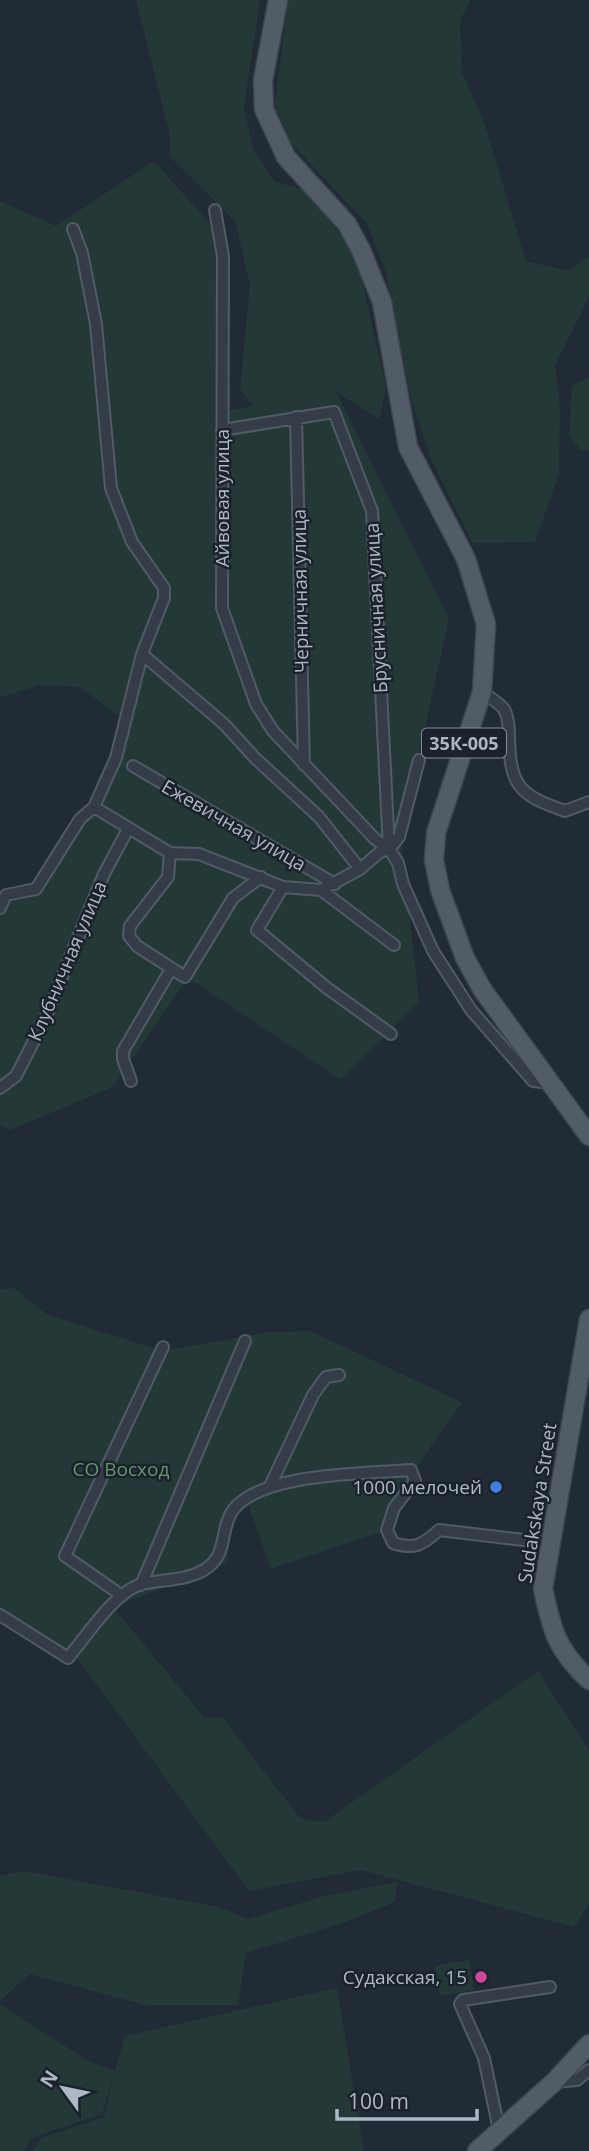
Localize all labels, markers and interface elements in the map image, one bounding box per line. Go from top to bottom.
street label: Айвовая улица [209,429,235,567]
street label: Черничная улица [286,509,314,673]
street label: Брусничная улица [359,522,393,694]
road number: 35К-005 [422,728,506,758]
street label: Ежевичная улица [157,773,311,877]
street label: Клубничная улица [21,877,113,1045]
street label: Sudakskaya Street [511,1421,563,1585]
park label: СО Восход [73,1456,169,1482]
place label: 1000 мелочей [352,1474,482,1500]
marker: 1000 мелочей [488,1479,504,1495]
place label: Судакская, 15 [343,1964,467,1990]
marker: Судакская, 15 [473,1969,489,1985]
north arrow [28,2053,98,2123]
text: N [34,2065,64,2092]
scale bar [337,2078,477,2122]
text: 100 m [348,2087,409,2115]

